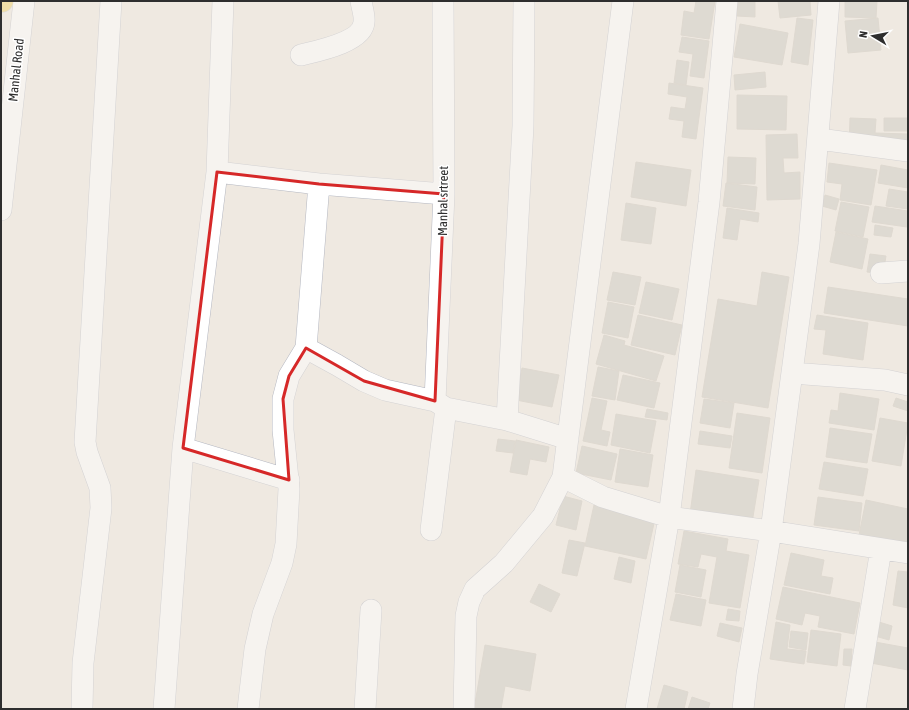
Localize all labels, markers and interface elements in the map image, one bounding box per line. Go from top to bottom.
north arrow [853,16,893,56]
text: N [857,30,870,39]
street label: Manhal Road [5,38,27,102]
street label: Manhal srtreet [435,166,451,236]

